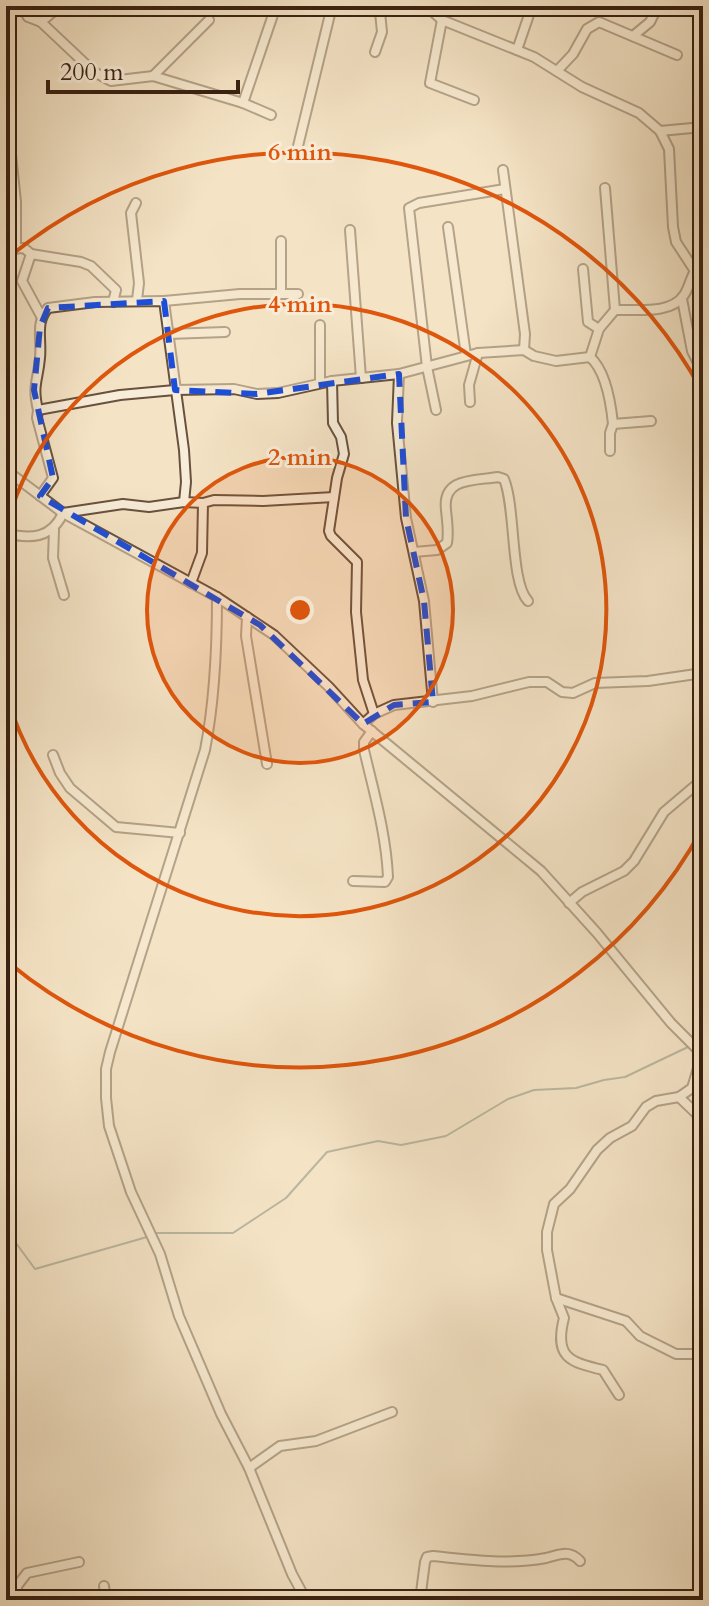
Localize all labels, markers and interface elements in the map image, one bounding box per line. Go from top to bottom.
scale bar [48,44,238,94]
text: 200 m [60,56,124,89]
text: 6 min [268,136,333,169]
text: 4 min [268,288,333,321]
text: 2 min [268,441,333,474]
centre of rings [286,596,314,624]

